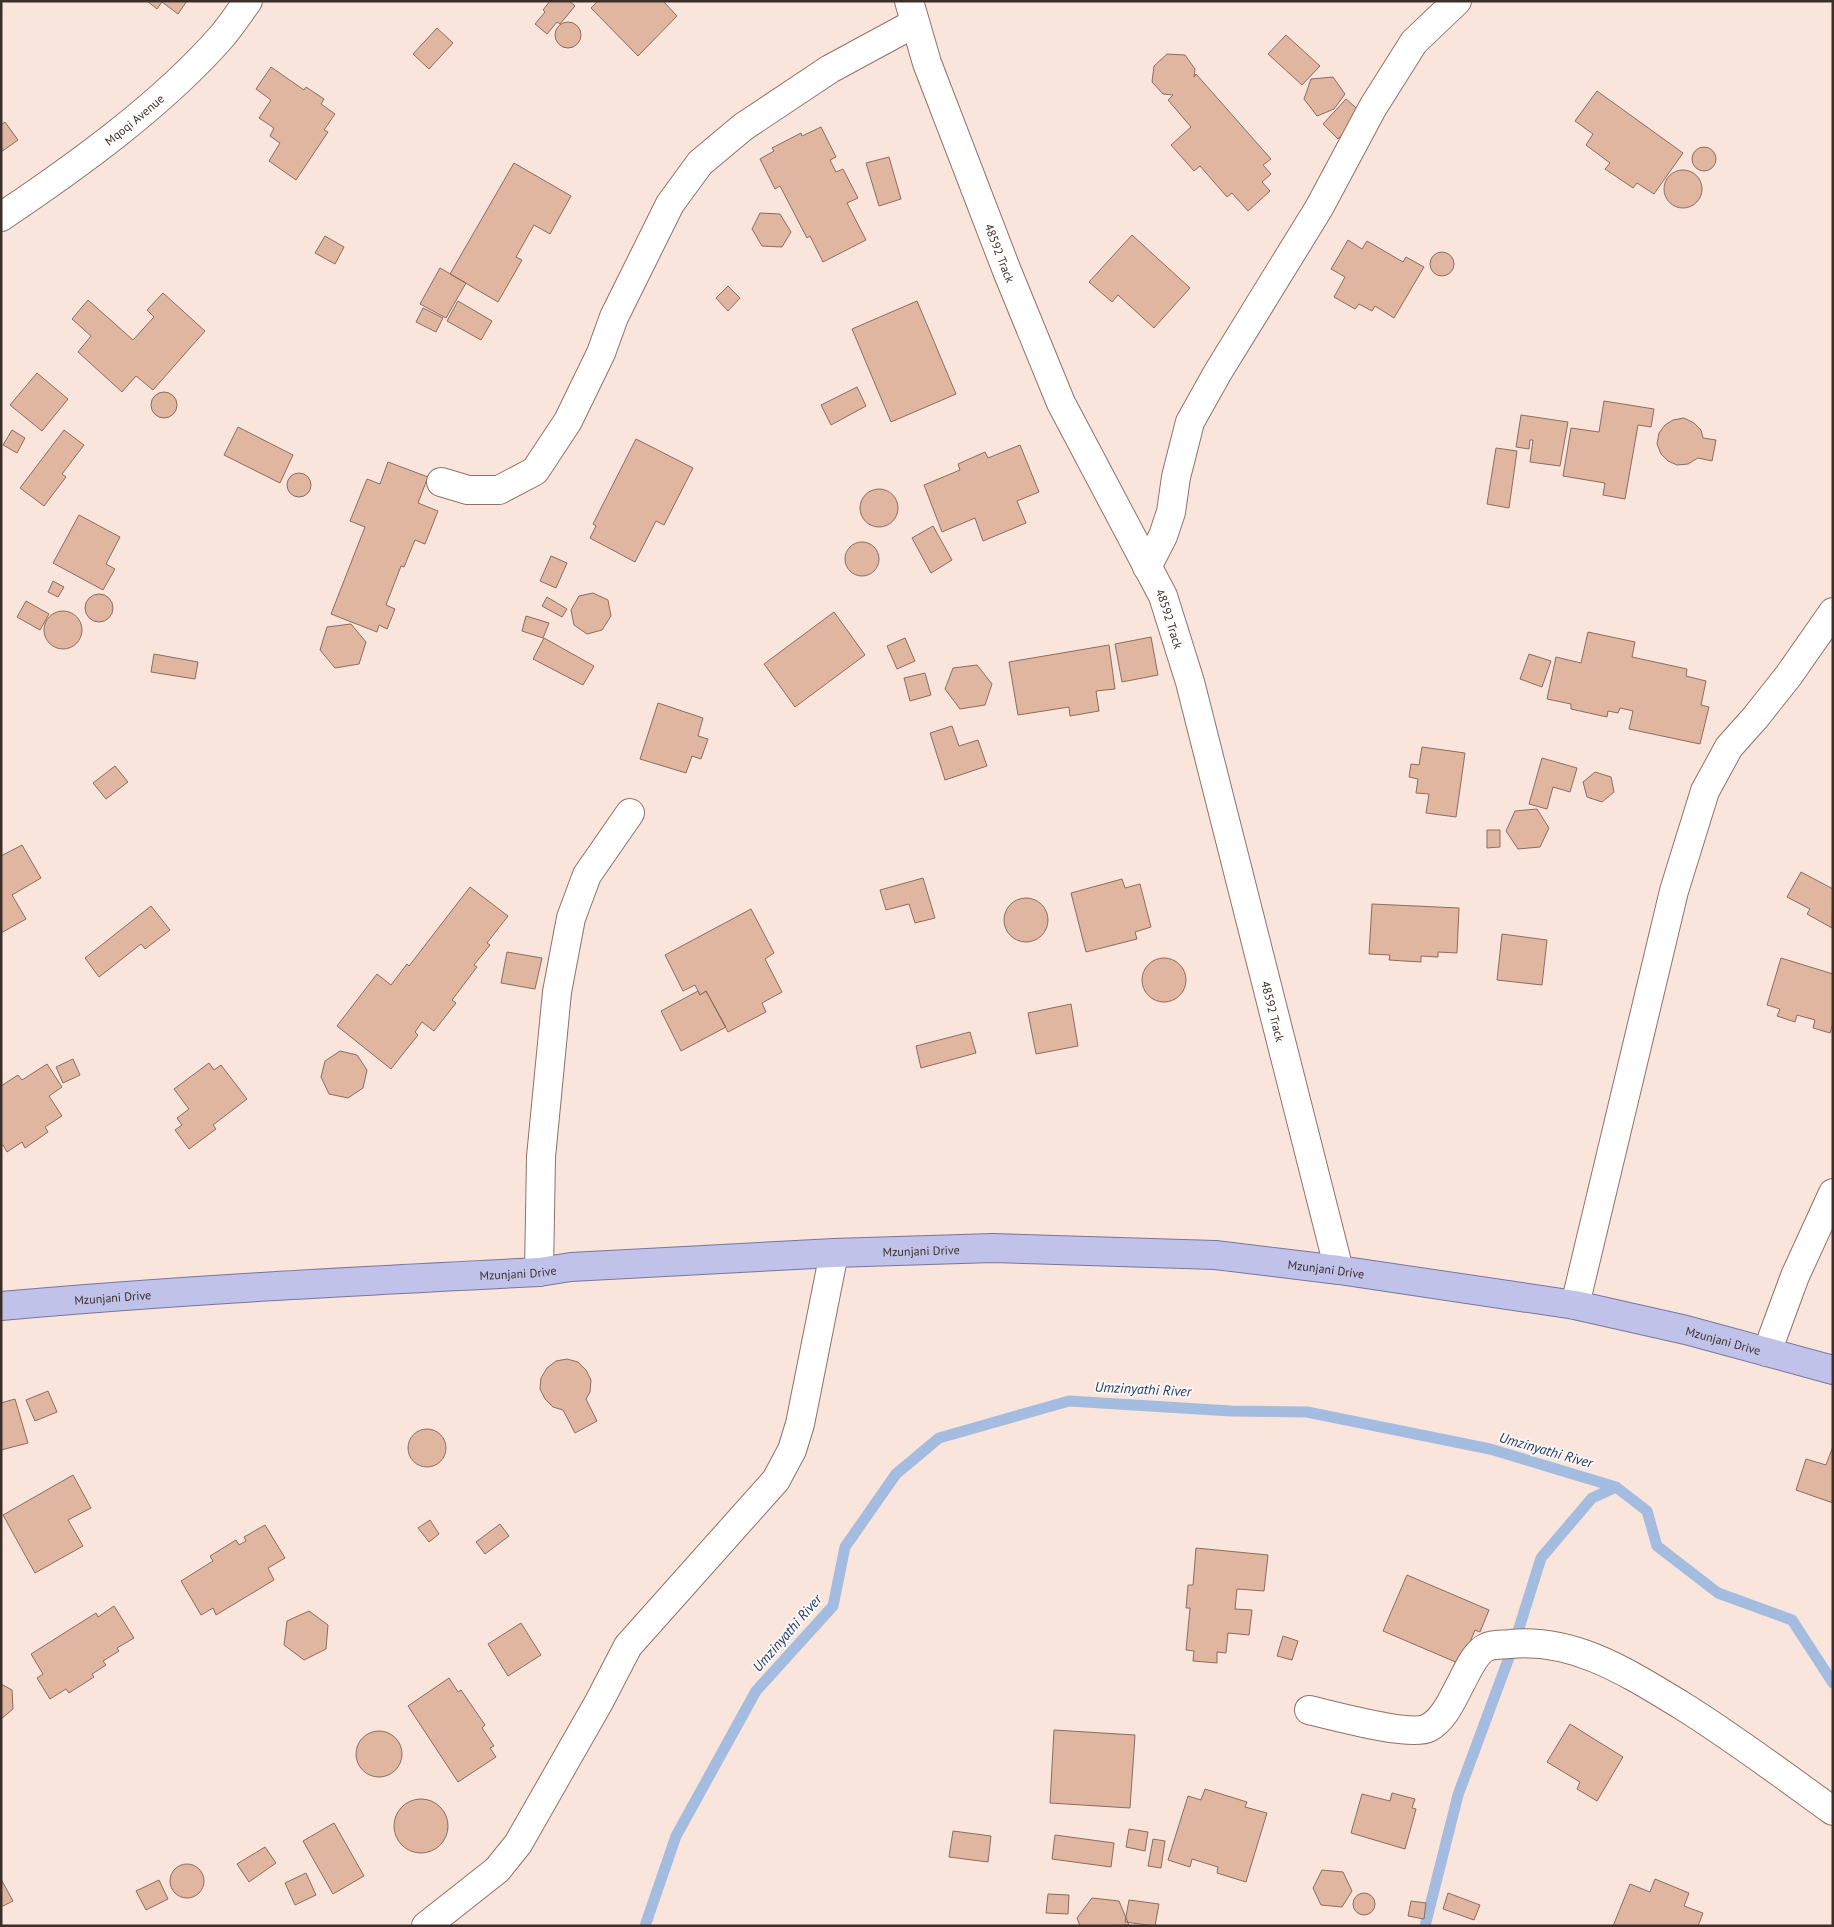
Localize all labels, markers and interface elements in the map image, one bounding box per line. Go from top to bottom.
street label: Mqoqi Avenue [101,91,167,148]
street label: 48592 Track [982,221,1018,285]
street label: 48592 Track [1153,586,1187,651]
street label: 48592 Track [1258,979,1288,1043]
street label: Mzunjani Drive [882,1242,960,1259]
street label: Mzunjani Drive [1287,1256,1365,1281]
street label: Mzunjani Drive [479,1262,557,1282]
street label: Mzunjani Drive [74,1287,152,1307]
street label: Mzunjani Drive [1684,1323,1762,1358]
water label: Umzinyathi River [1094,1377,1193,1401]
water label: Umzinyathi River [1497,1428,1596,1472]
water label: Umzinyathi River [749,1590,826,1675]

